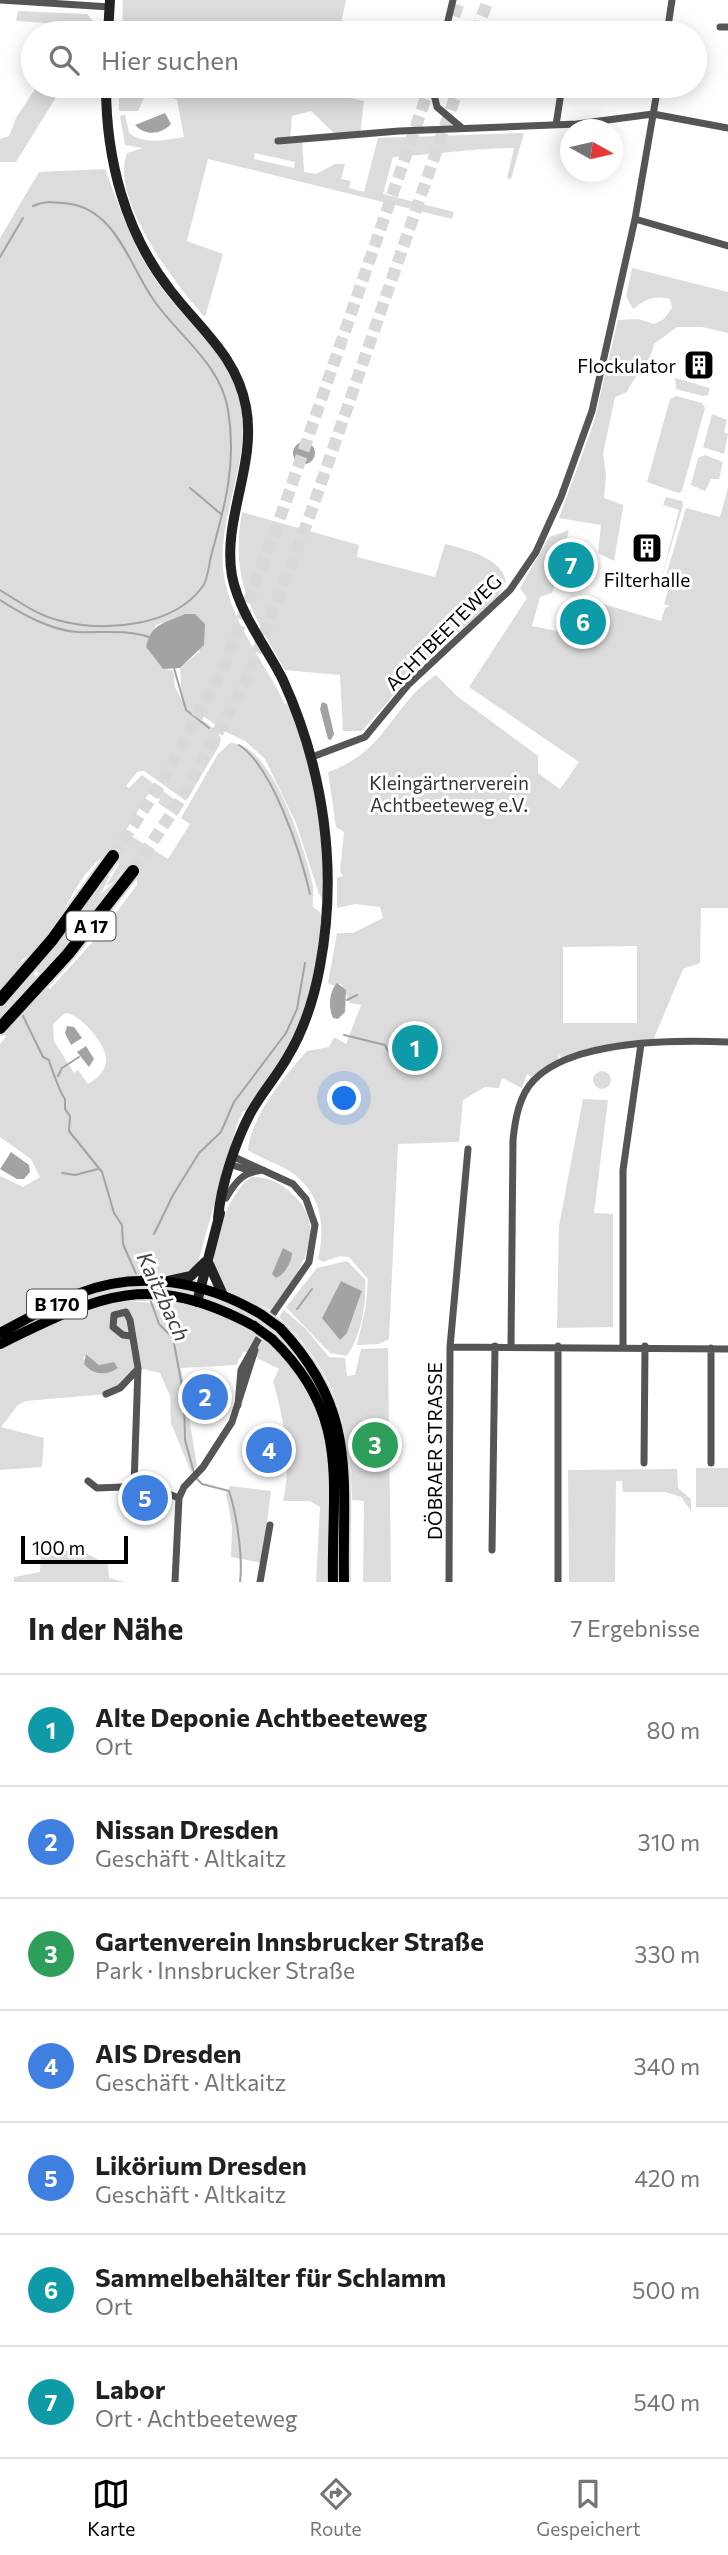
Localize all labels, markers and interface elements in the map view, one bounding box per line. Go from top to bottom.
search box [21,21,707,98]
icon: search [45,41,83,79]
text: Hier suchen [101,44,239,75]
north arrow [560,119,623,182]
building icon: Flockulator [682,348,716,382]
place label: Flockulator [577,354,676,377]
building icon: Filterhalle [630,531,664,565]
pin: 7 [548,539,594,591]
place label: Filterhalle [604,568,690,591]
street label: ACHTBEETEWEG [380,569,506,695]
pin: 6 [560,596,606,648]
park label: Kleingärtnerverein Achtbeeteweg e.V. [369,771,529,816]
road number: A 17 [66,911,116,940]
pin: 1 [392,1022,438,1074]
your location [327,1081,361,1115]
water label: Kaitzbach [133,1248,195,1344]
road number: B 170 [27,1289,87,1318]
street label: DÖBRAER STRASSE [423,1362,446,1540]
pin: 2 [182,1371,228,1423]
pin: 3 [352,1419,398,1471]
pin: 4 [246,1424,292,1476]
pin: 5 [122,1472,168,1524]
scale bar [21,1533,128,1565]
text: 100 m [32,1536,85,1559]
text: In der Nähe [28,1609,183,1646]
text: 7 Ergebnisse [571,1614,700,1642]
text: Alte Deponie Achtbeeteweg [95,1701,427,1732]
text: 1 [46,1716,56,1744]
text: 80 m [647,1716,700,1744]
text: Ort [95,1732,132,1760]
text: Nissan Dresden [95,1813,279,1844]
text: 2 [44,1828,58,1856]
text: 310 m [638,1828,700,1856]
text: Geschäft · Altkaitz [95,1844,286,1872]
text: Gartenverein Innsbrucker Straße [95,1925,484,1956]
text: 3 [44,1940,58,1968]
text: 330 m [634,1940,700,1968]
text: Park · Innsbrucker Straße [95,1956,355,1984]
text: AIS Dresden [95,2037,242,2068]
text: 4 [44,2052,58,2080]
text: 340 m [634,2052,700,2080]
text: Geschäft · Altkaitz [95,2068,286,2096]
text: Likörium Dresden [95,2149,307,2180]
text: 5 [44,2164,58,2192]
text: 420 m [634,2164,700,2192]
text: Geschäft · Altkaitz [95,2180,286,2208]
text: Sammelbehälter für Schlamm [95,2261,446,2292]
text: 6 [44,2276,58,2304]
text: 500 m [632,2276,700,2304]
text: Ort [95,2292,132,2320]
text: Labor [95,2373,165,2404]
text: 7 [45,2388,57,2416]
text: 540 m [634,2388,700,2416]
text: Ort · Achtbeeteweg [95,2404,297,2432]
tab: Karte [87,2475,135,2540]
tab: Route [310,2475,362,2540]
tab: Gespeichert [536,2475,641,2540]

